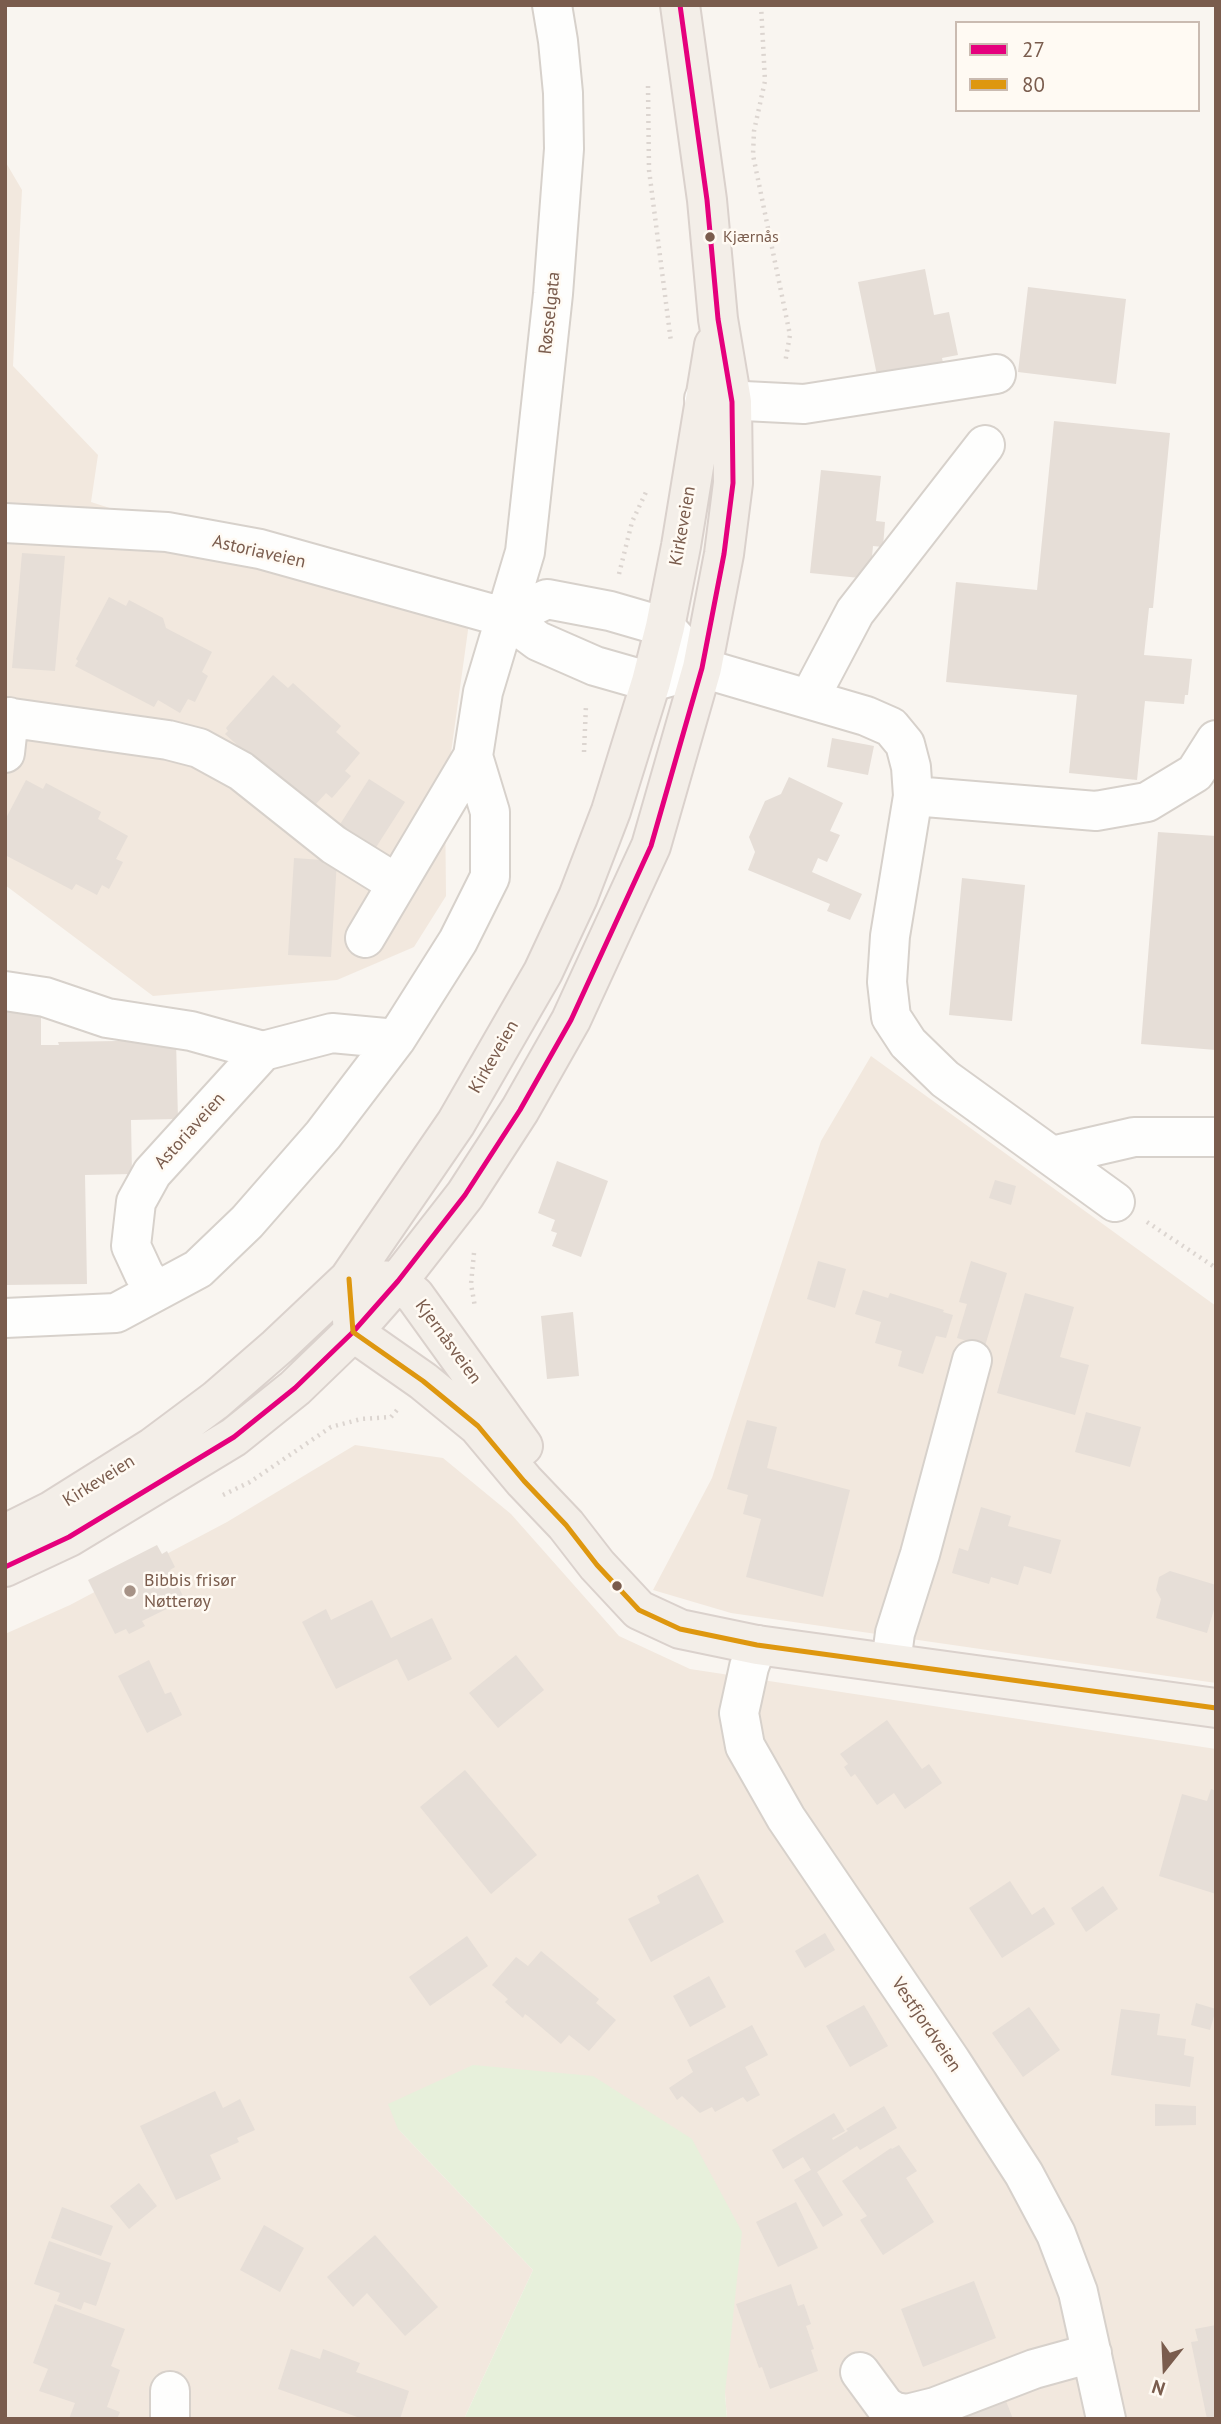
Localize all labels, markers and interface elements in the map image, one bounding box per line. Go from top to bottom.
legend [955,21,1200,112]
text: 27 [1022,36,1045,63]
text: 80 [1022,71,1045,98]
place label: Kjærnås [723,227,779,247]
marker: Kjærnås [703,230,717,244]
street label: Røsselgata [535,271,565,355]
street label: Kirkeveien [665,484,701,568]
street label: Astoriaveien [210,531,308,573]
street label: Kirkeveien [465,1017,523,1097]
street label: Astoriaveien [150,1088,230,1174]
street label: Kjernåsveien [410,1296,486,1388]
street label: Kirkeveien [59,1451,139,1511]
place label: Bibbis frisør Nøtterøy [144,1570,236,1612]
unlabelled marker [610,1579,624,1593]
marker: Bibbis frisør Nøtterøy [122,1583,138,1599]
street label: Vestfjordveien [886,1974,966,2076]
north arrow [1130,2333,1200,2403]
text: N [1149,2375,1168,2401]

